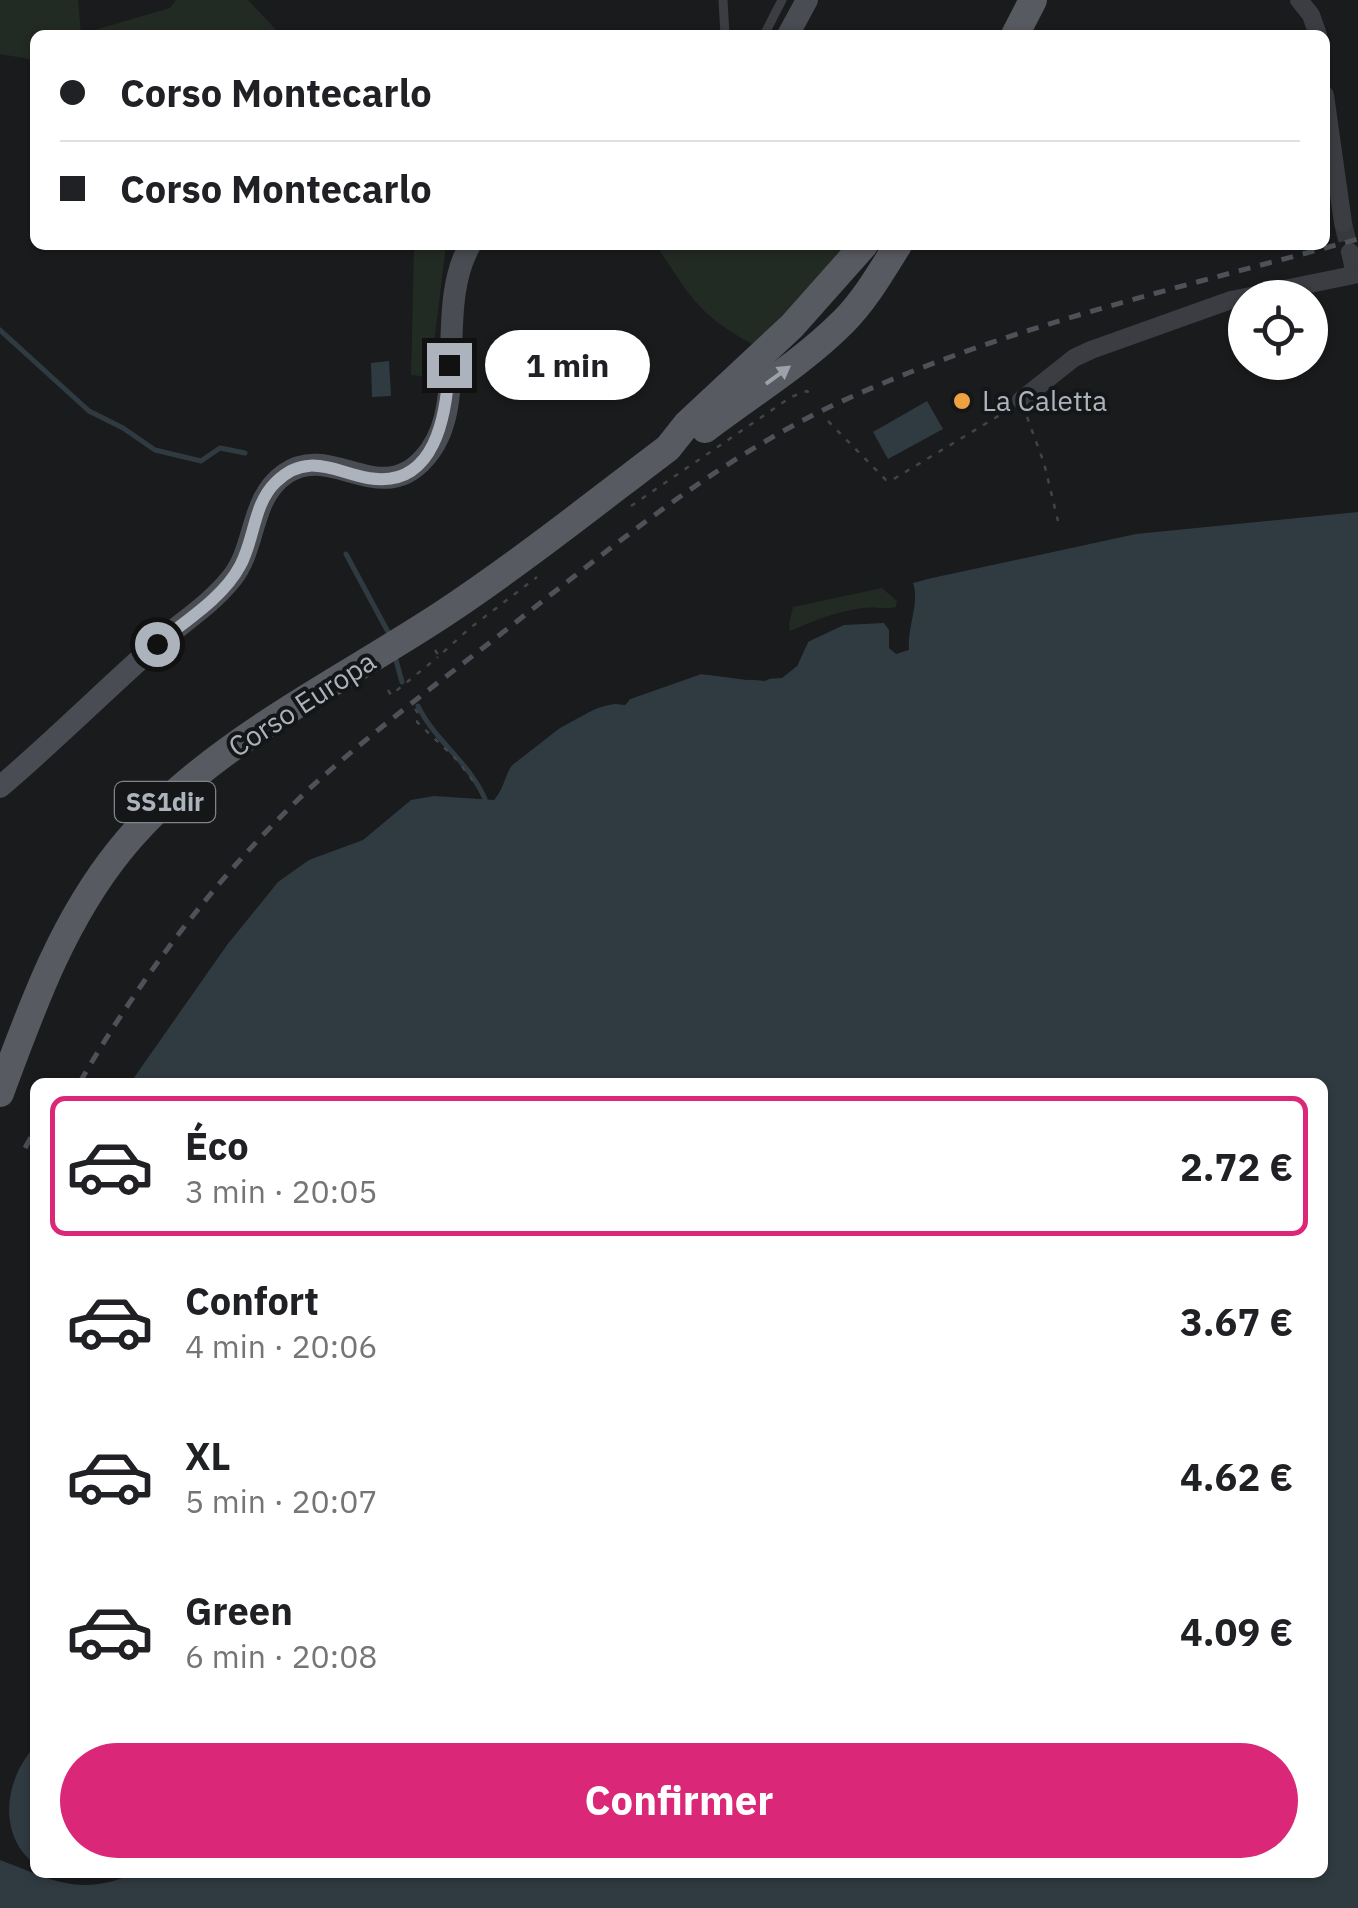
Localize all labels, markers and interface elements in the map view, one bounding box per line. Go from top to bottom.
text: Corso Montecarlo [120,68,432,117]
text: Corso Montecarlo [120,164,432,213]
map controls [1228,280,1328,380]
button: locate [1228,280,1328,380]
callout: 1 min [484,330,649,400]
route end [427,343,472,388]
text: 1 min [526,344,609,386]
one-way arrow [765,365,791,385]
place label: La Caletta [982,382,1107,419]
marker: La Caletta [951,390,973,412]
route start [135,622,180,667]
street label: Corso Europa [221,642,382,765]
road number: SS1dir [115,782,215,822]
icon: car [65,1121,155,1211]
text: Éco [185,1121,249,1170]
text: 2.72 € [1180,1142,1293,1191]
text: 3 min · 20:05 [185,1170,378,1212]
icon: car [65,1276,155,1366]
text: Confort [185,1276,319,1325]
text: 3.67 € [1180,1297,1293,1346]
text: 4 min · 20:06 [185,1325,378,1367]
icon: car [65,1431,155,1521]
text: XL [185,1431,231,1480]
text: 4.62 € [1180,1452,1293,1501]
text: 5 min · 20:07 [185,1480,378,1522]
icon: car [65,1586,155,1676]
text: Green [185,1586,293,1635]
text: 4.09 € [1180,1607,1293,1656]
text: 6 min · 20:08 [185,1635,378,1677]
button: Confirmer [60,1743,1298,1858]

